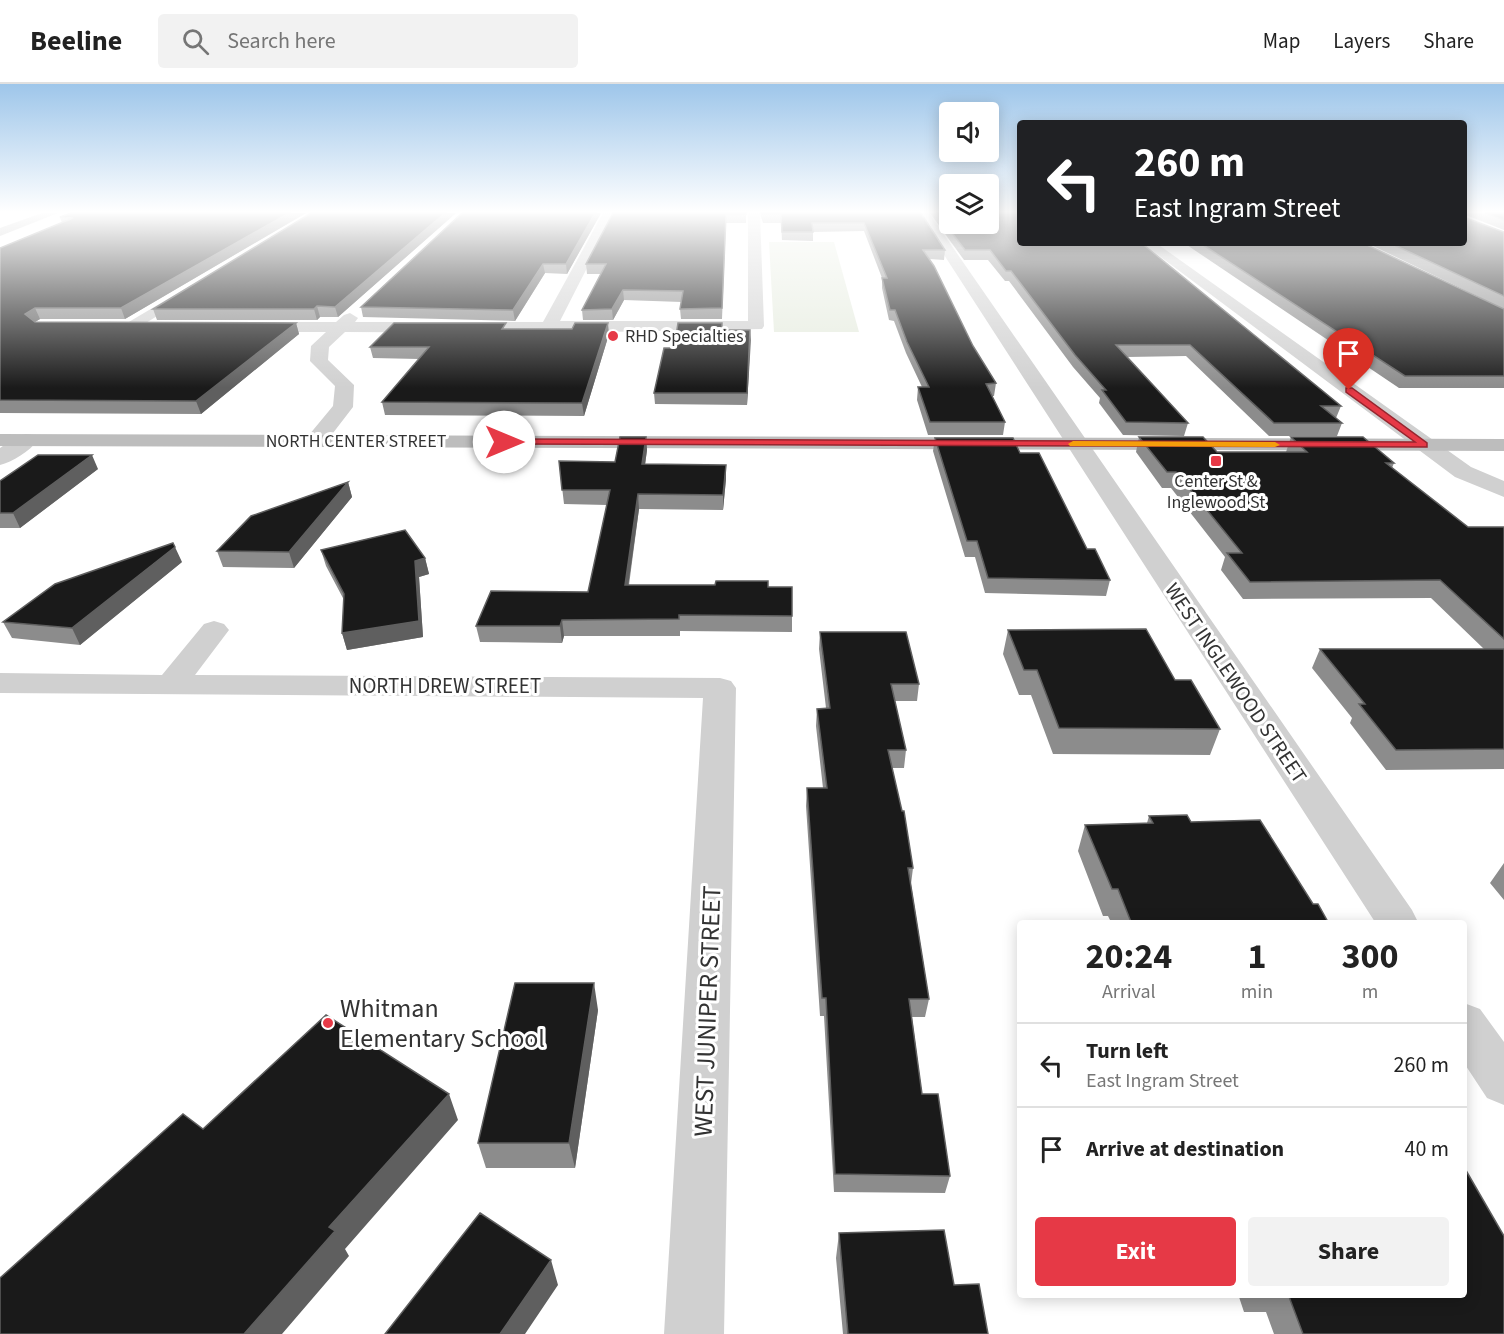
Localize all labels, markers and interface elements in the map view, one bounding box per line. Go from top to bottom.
search box [158,14,578,68]
text: Beeline [30,21,122,61]
icon: search [179,25,212,58]
text: Search here [227,25,336,57]
text: Map [1263,26,1300,56]
text: Layers [1333,26,1390,56]
text: Share [1423,26,1474,56]
map controls [939,102,999,234]
button: sound [939,102,999,162]
text: 260 m [1134,133,1245,193]
icon: left [1035,144,1113,222]
button: layers [939,174,999,234]
text: East Ingram Street [1134,189,1340,228]
place label: RHD Specialties [625,324,743,349]
pin [1323,328,1374,390]
marker: RHD Specialties [606,329,620,343]
icon: arrive [1332,337,1365,370]
position arrow [472,410,536,474]
street label: NORTH CENTER STREET [266,429,447,454]
marker: Center St & Inglewood St [1209,454,1223,468]
place label: Center St & Inglewood St [1167,469,1265,515]
street label: WEST INGLEWOOD STREET [1158,577,1314,789]
street label: NORTH DREW STREET [349,671,541,701]
street label: WEST JUNIPER STREET [685,885,730,1137]
text: 20:24 [1085,931,1172,982]
text: 1 [1247,931,1266,982]
text: 300 [1342,931,1399,982]
text: Arrival [1102,978,1156,1006]
text: min [1241,978,1273,1006]
text: m [1362,978,1378,1006]
place label: Whitman Elementary School [340,990,545,1057]
marker: Whitman Elementary School [321,1016,335,1030]
text: Turn left [1086,1035,1168,1067]
icon: left [1035,1049,1068,1082]
text: 260 m [1394,1049,1449,1081]
text: East Ingram Street [1086,1067,1239,1095]
icon: arrive [1035,1133,1068,1166]
text: Arrive at destination [1086,1133,1284,1165]
text: 40 m [1404,1133,1449,1165]
button: Exit [1035,1217,1236,1286]
button: Share [1248,1217,1449,1286]

